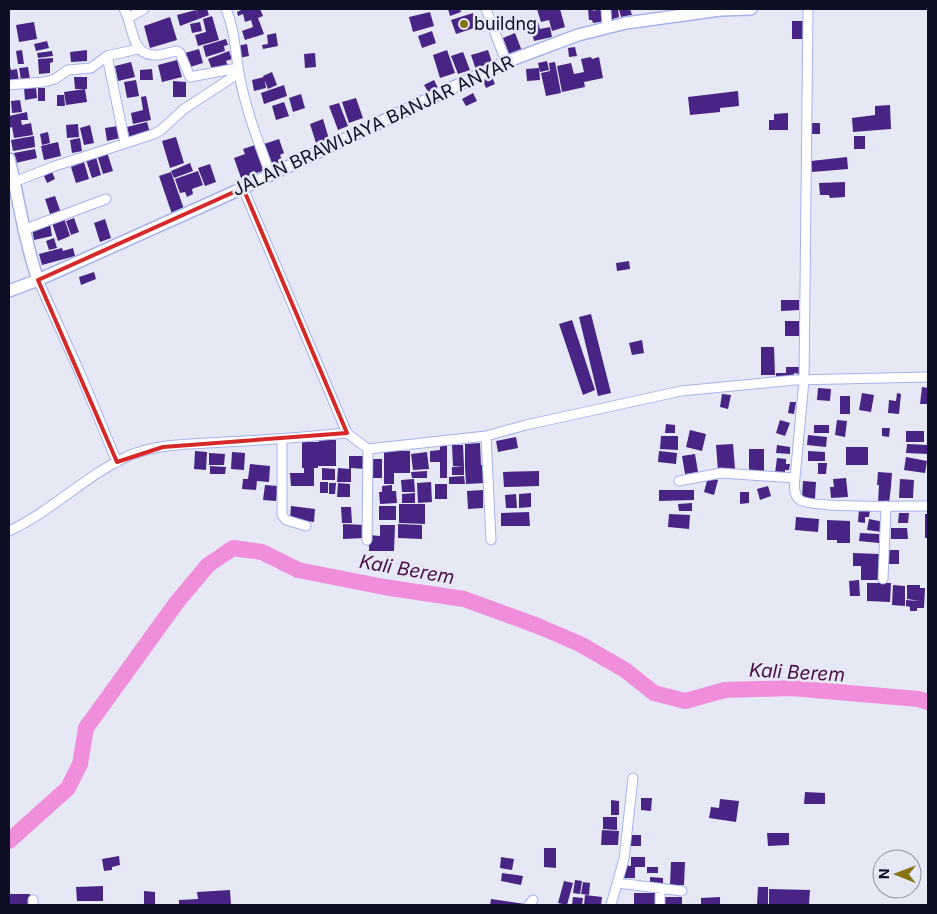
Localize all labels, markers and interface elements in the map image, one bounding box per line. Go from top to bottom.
place label: buildng [474,13,537,34]
marker: buildng [458,18,470,30]
street label: JALAN BRAWIJAYA BANJAR ANYAR [229,51,517,200]
water label: Kali Berem [358,550,456,589]
water label: Kali Berem [748,659,846,686]
north arrow [872,849,922,899]
text: N [875,868,892,879]

